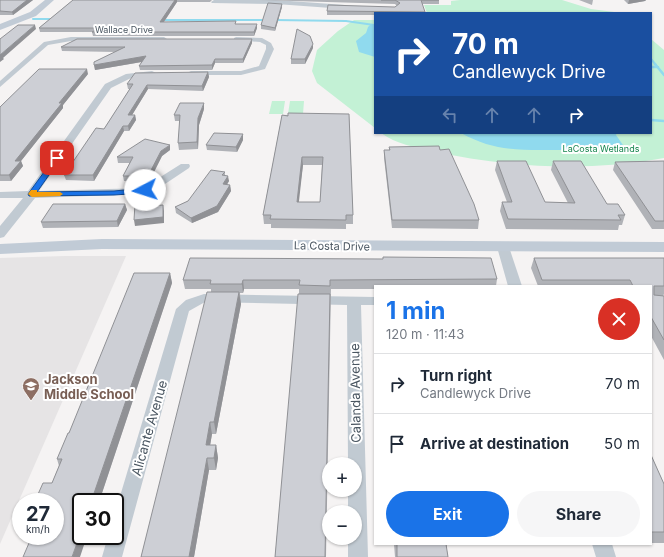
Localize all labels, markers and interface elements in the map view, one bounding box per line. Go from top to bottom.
street label: Wallace Drive [95,24,153,35]
text: 70 m [452,27,519,61]
icon: right [386,28,438,80]
text: Candlewyck Drive [452,61,606,82]
icon: left [439,104,461,126]
icon: ahead [481,104,503,126]
icon: ahead [523,104,545,126]
icon: right [565,104,587,126]
pin [40,141,74,175]
park label: LaCosta Wetlands [563,143,640,154]
icon: arrive [46,147,68,169]
position arrow [124,169,166,211]
street label: La Costa Drive [294,238,370,254]
text: 1 min [386,296,445,325]
button: close [598,298,640,340]
text: 120 m · 11:43 [386,326,464,342]
street label: Calanda Avenue [346,343,364,443]
text: Turn right [420,366,492,385]
place label: Jackson Middle School [44,371,134,402]
icon: right [386,373,408,395]
text: 70 m [605,374,640,393]
school or university icon: Jackson Middle School [21,376,41,401]
street label: Alicante Avenue [128,378,170,478]
text: Candlewyck Drive [420,385,531,401]
icon: arrive [386,433,408,455]
text: Arrive at destination [420,434,569,453]
text: 50 m [604,434,640,453]
map controls [322,457,362,545]
button: + [322,457,362,497]
button: Exit [386,491,509,537]
button: Share [517,491,640,537]
speed limit sign: 30 [72,493,124,545]
text: 27 [26,502,50,526]
button: − [322,505,362,545]
text: km/h [26,523,50,535]

